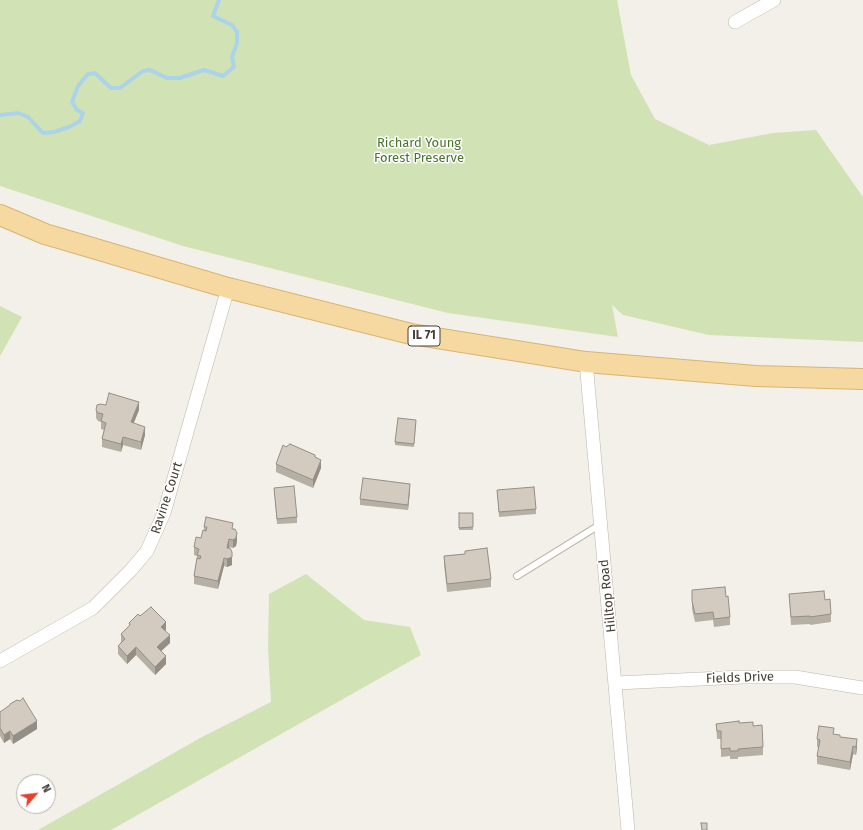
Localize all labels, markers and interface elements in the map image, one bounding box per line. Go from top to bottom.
park label: Richard Young Forest Preserve [374,135,464,166]
road number: IL 71 [408,326,440,346]
street label: Ravine Court [148,460,186,536]
street label: Hilltop Road [596,559,620,633]
street label: Fields Drive [706,669,774,687]
north arrow [16,774,56,814]
text: N [39,782,54,795]

